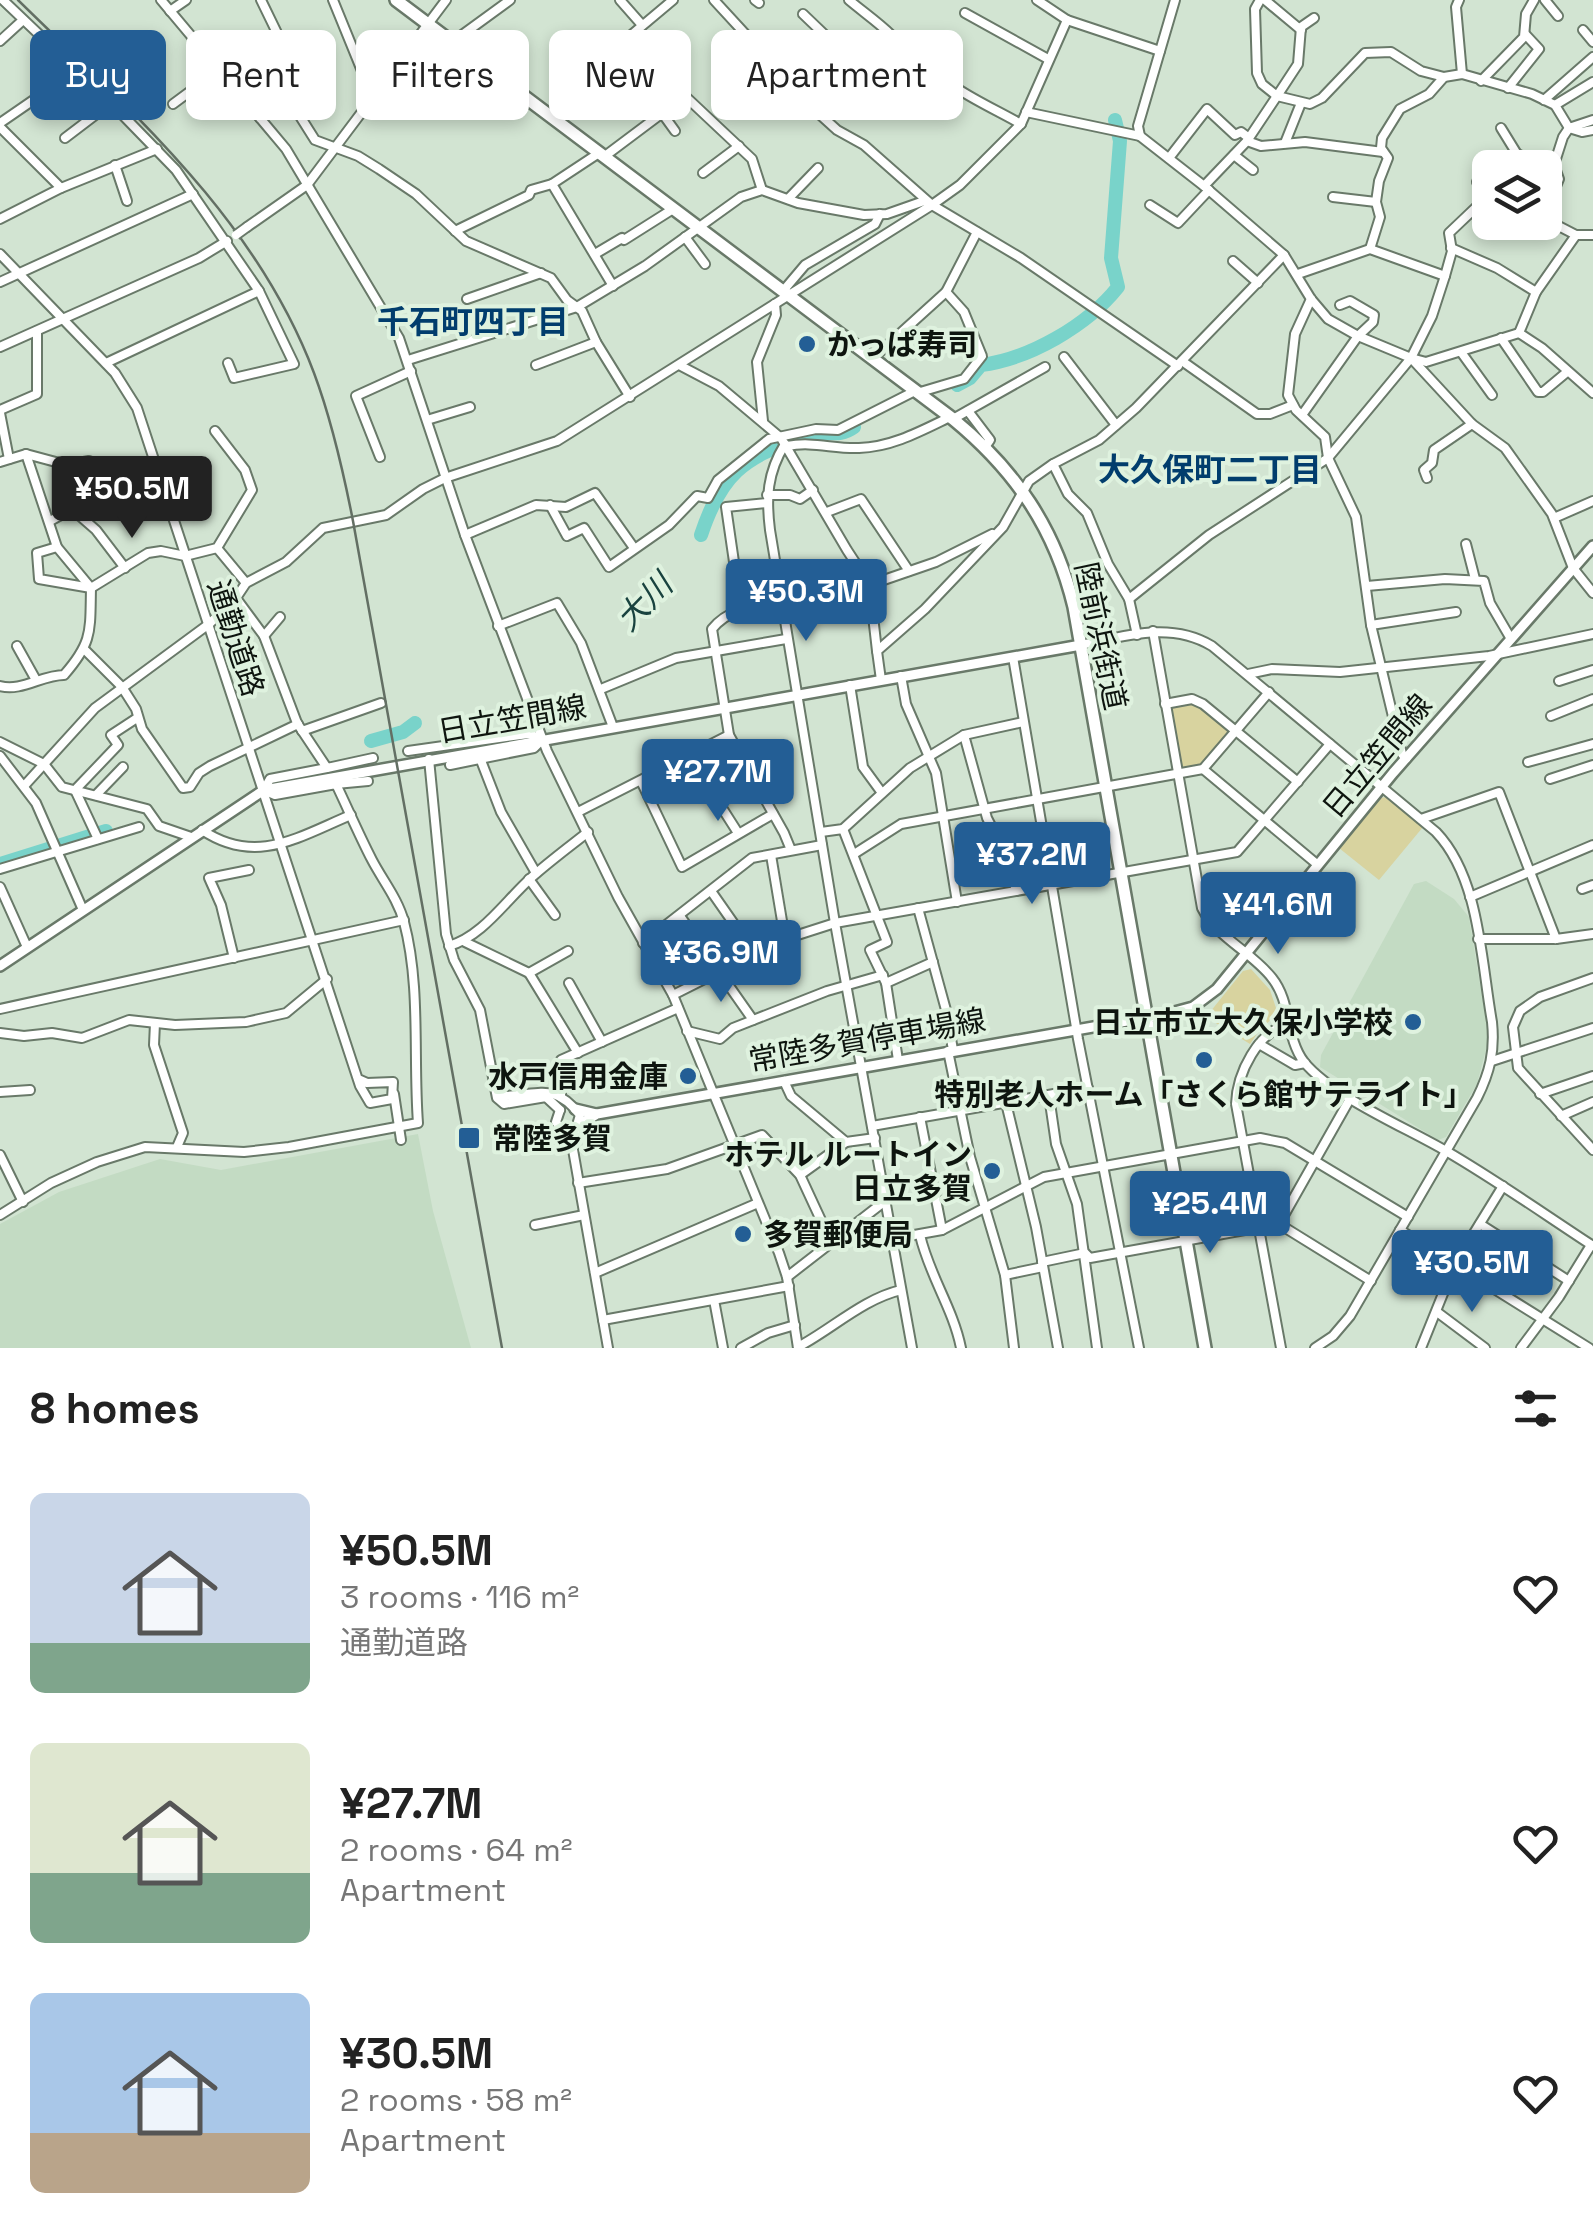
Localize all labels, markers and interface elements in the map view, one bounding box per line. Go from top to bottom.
chip: Buy [30,30,166,120]
chip: Rent [186,30,336,120]
chip: Filters [356,30,529,120]
chip: New [549,30,691,120]
chip: Apartment [711,30,963,120]
map controls [1472,150,1562,240]
button: layers [1472,150,1562,240]
district label: 千石町四丁目 [377,302,569,342]
place label: かっぱ寿司 [827,325,977,364]
marker: かっぱ寿司 [796,333,818,355]
district label: 大久保町二丁目 [1098,450,1322,490]
pin: ¥50.5M [51,456,213,541]
text: ¥50.5M [74,468,190,508]
pin: ¥50.3M [725,559,887,644]
street label: 陸前浜街道 [1066,559,1136,713]
water label: 大川 [607,563,683,639]
text: ¥50.3M [748,571,864,611]
street label: 通勤道路 [199,575,273,701]
street label: 日立笠間線 [1314,686,1440,826]
street label: 日立笠間線 [435,687,589,751]
pin: ¥27.7M [637,739,799,824]
text: ¥27.7M [664,751,772,791]
pin: ¥37.2M [951,822,1113,907]
text: ¥37.2M [976,834,1088,874]
pin: ¥41.6M [1197,872,1359,957]
text: ¥41.6M [1223,884,1333,924]
pin: ¥36.9M [640,920,802,1005]
text: ¥36.9M [663,932,779,972]
street label: 常陸多賀停車場線 [745,1000,989,1080]
place label: 日立市立大久保小学校 [1093,1003,1393,1042]
marker: 日立市立大久保小学校 [1402,1011,1424,1033]
marker: 特別老人ホーム「さくら館サテライト」 [1193,1049,1215,1071]
place label: 水戸信用金庫 [488,1057,668,1096]
marker: 水戸信用金庫 [677,1065,699,1087]
place label: 特別老人ホーム「さくら館サテライト」 [934,1075,1474,1114]
place label: 常陸多賀 [492,1119,612,1158]
marker: 常陸多賀 [456,1125,482,1151]
place label: ホテル ルートイン 日立多賀 [724,1135,972,1208]
marker: ホテル ルートイン 日立多賀 [981,1160,1003,1182]
pin: ¥25.4M [1129,1171,1291,1256]
text: ¥25.4M [1152,1183,1268,1223]
place label: 多賀郵便局 [763,1215,913,1254]
marker: 多賀郵便局 [732,1223,754,1245]
pin: ¥30.5M [1391,1230,1553,1315]
text: ¥30.5M [1414,1242,1530,1282]
icon: filters [1508,1381,1563,1436]
text: 8 homes [30,1382,200,1435]
text: ¥50.5M [340,1524,493,1577]
icon: home [110,1533,230,1653]
icon: heart [1508,1566,1563,1621]
text: 3 rooms · 116 m² [340,1577,579,1617]
text: 通勤道路 [340,1623,468,1663]
text: ¥27.7M [340,1777,482,1830]
icon: home [110,1783,230,1903]
icon: heart [1508,1816,1563,1871]
text: 2 rooms · 64 m² [340,1830,572,1870]
text: Apartment [340,1870,506,1910]
text: ¥30.5M [340,2027,493,2080]
icon: home [110,2033,230,2153]
icon: heart [1508,2066,1563,2121]
text: 2 rooms · 58 m² [340,2080,572,2120]
text: Apartment [340,2120,506,2160]

